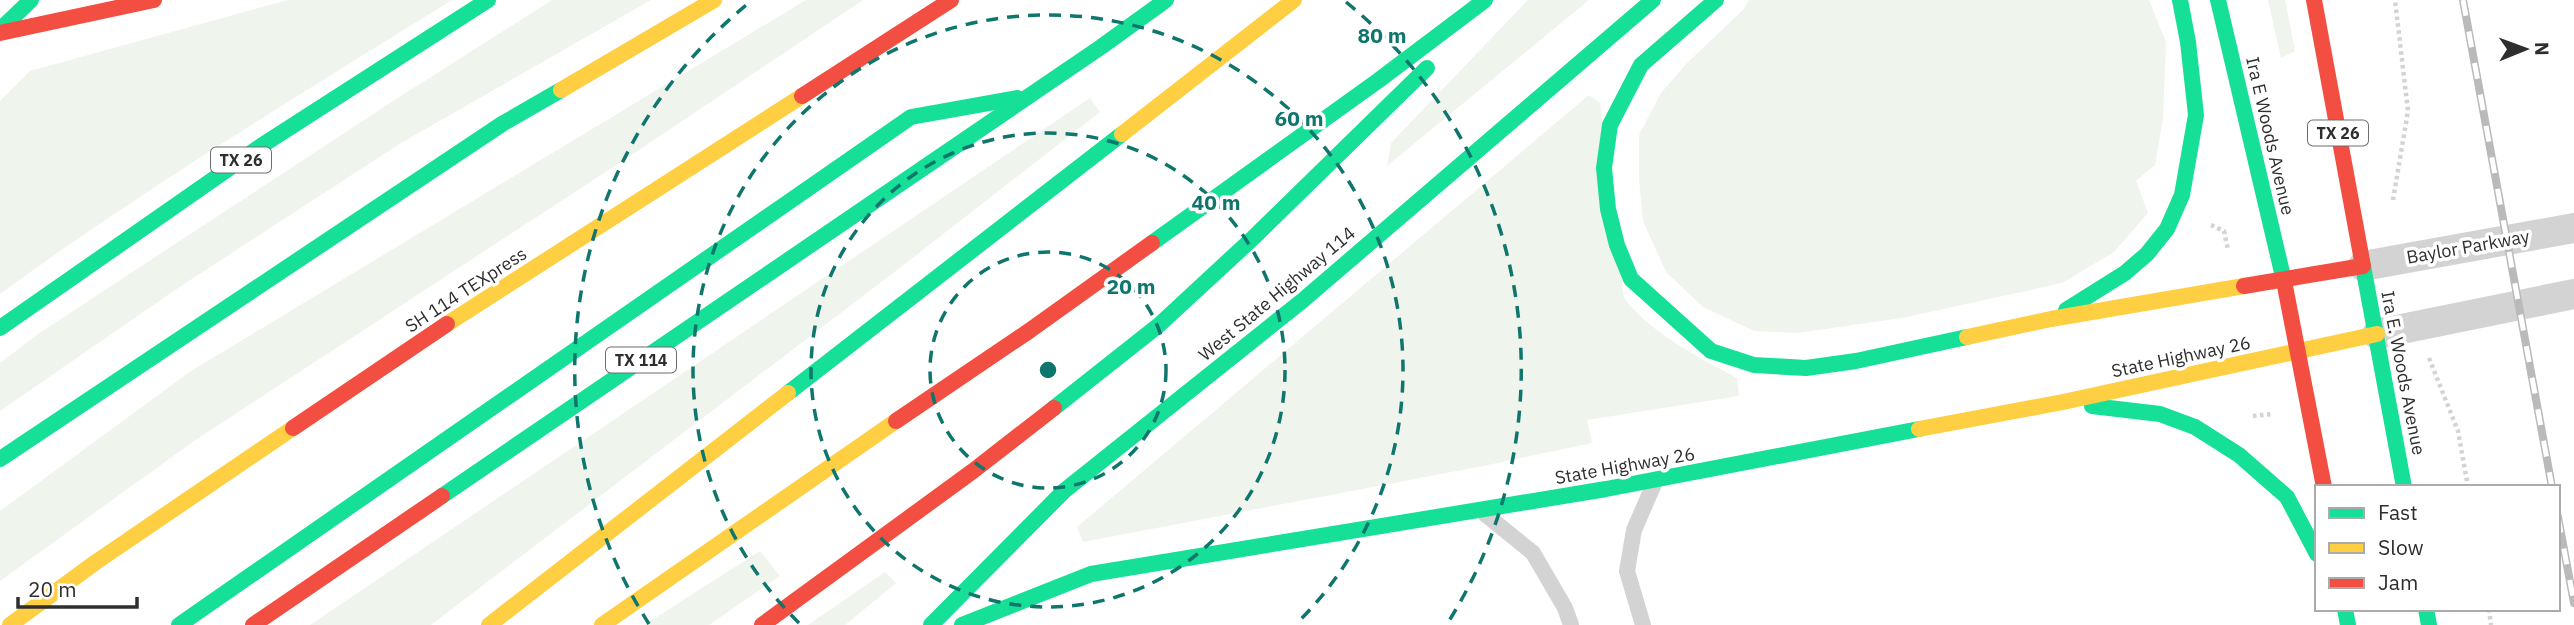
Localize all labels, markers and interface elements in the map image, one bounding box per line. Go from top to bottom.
north arrow [2490,14,2560,84]
text: 80 m [1358,21,1406,49]
text: N [2530,42,2554,56]
street label: Ira E Woods Avenue [2241,54,2300,217]
text: 60 m [1275,104,1323,132]
road number: TX 26 [2308,120,2368,146]
road number: TX 26 [211,148,271,172]
text: 40 m [1192,188,1240,216]
street label: West State Highway 114 [1194,221,1360,366]
street label: Baylor Parkway [2405,224,2531,269]
street label: SH 114 TEXpress [401,242,531,337]
text: 20 m [1107,272,1155,300]
street label: Ira E. Woods Avenue [2376,289,2431,457]
street label: State Highway 26 [2109,331,2253,382]
road number: TX 114 [606,348,676,372]
centre of rings [1036,358,1060,382]
street label: State Highway 26 [1553,442,1697,489]
legend [2315,485,2560,611]
text: Fast [2378,498,2418,526]
text: Slow [2378,533,2424,561]
scale bar [18,566,136,610]
text: Jam [2378,568,2418,596]
text: 20 m [28,575,77,603]

